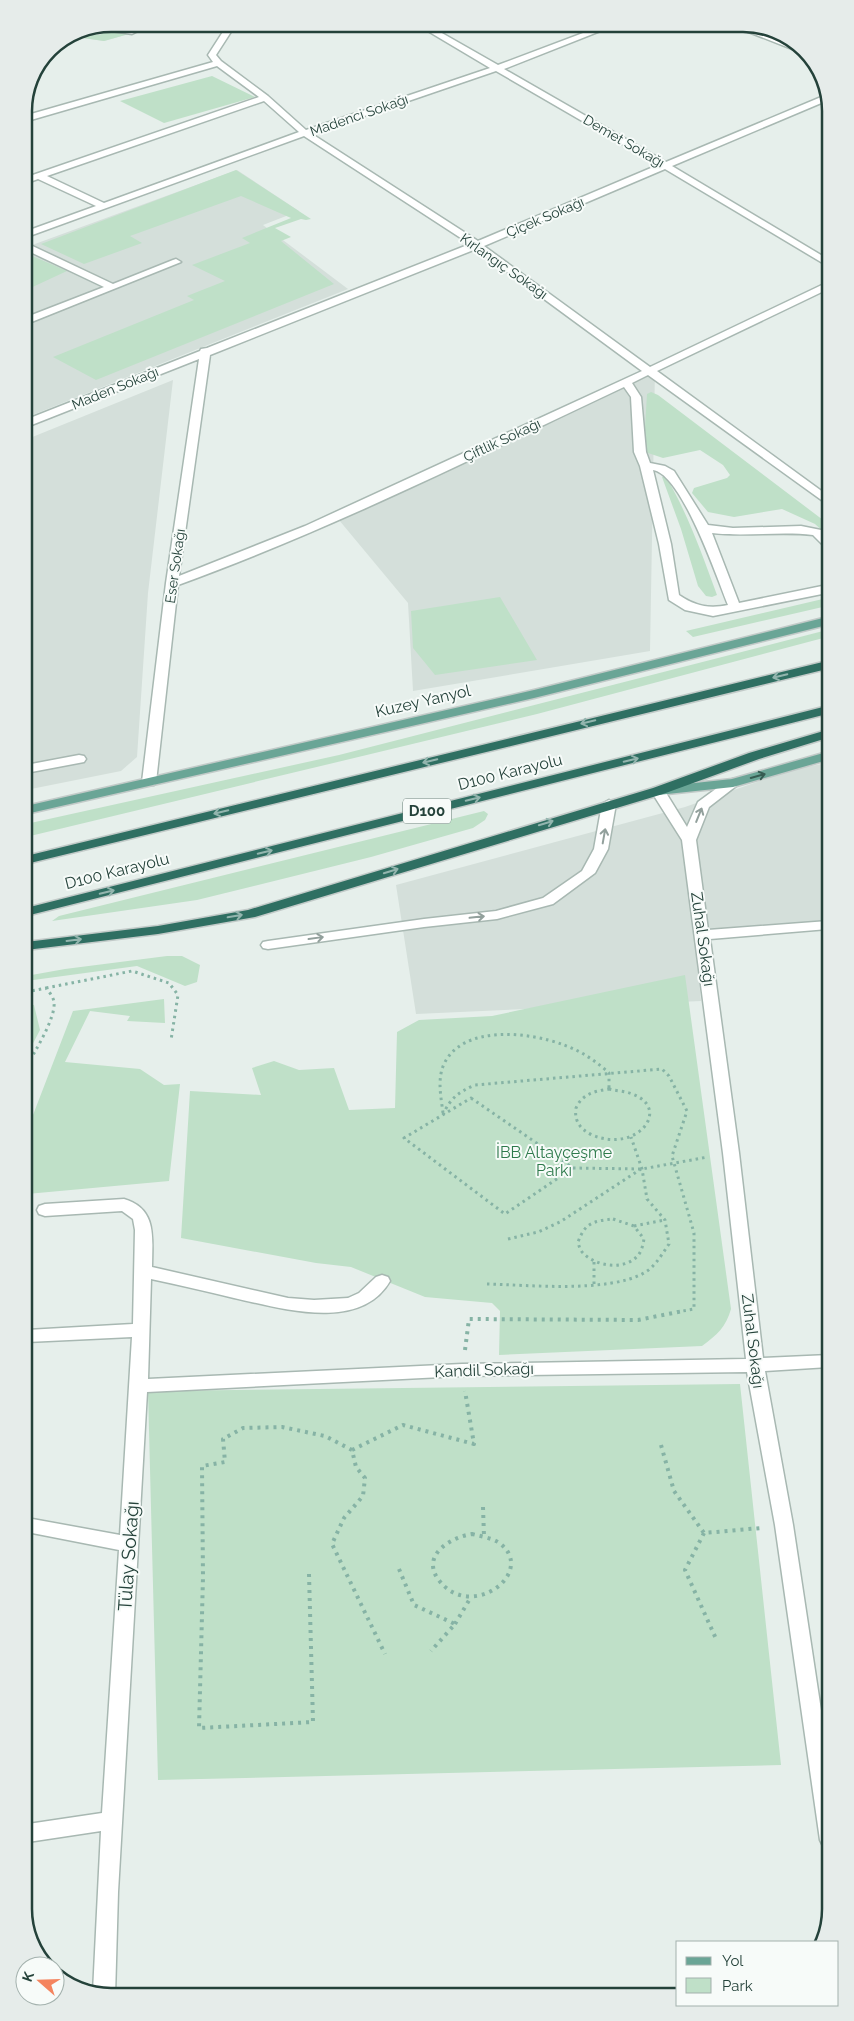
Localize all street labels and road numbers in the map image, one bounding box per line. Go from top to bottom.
street label: Madenci Sokağı [308,91,410,139]
street label: Demet Sokağı [581,111,667,171]
street label: Çiçek Sokağı [504,193,586,241]
street label: Kırlangıç Sokağı [457,230,551,302]
street label: Maden Sokağı [69,363,161,413]
street label: Çiftlik Sokağı [461,415,543,465]
street label: Eser Sokağı [162,528,188,604]
street label: Kuzey Yanyol [373,681,473,721]
street label: D100 Karayolu [456,750,564,794]
road number: D100 [403,798,451,824]
street label: D100 Karayolu [63,849,171,893]
street label: Zuhal Sokağı [687,891,719,987]
street label: Zuhal Sokağı [738,1293,768,1389]
street label: Kandil Sokağı [434,1359,534,1381]
street label: Tülay Sokağı [113,1500,143,1612]

